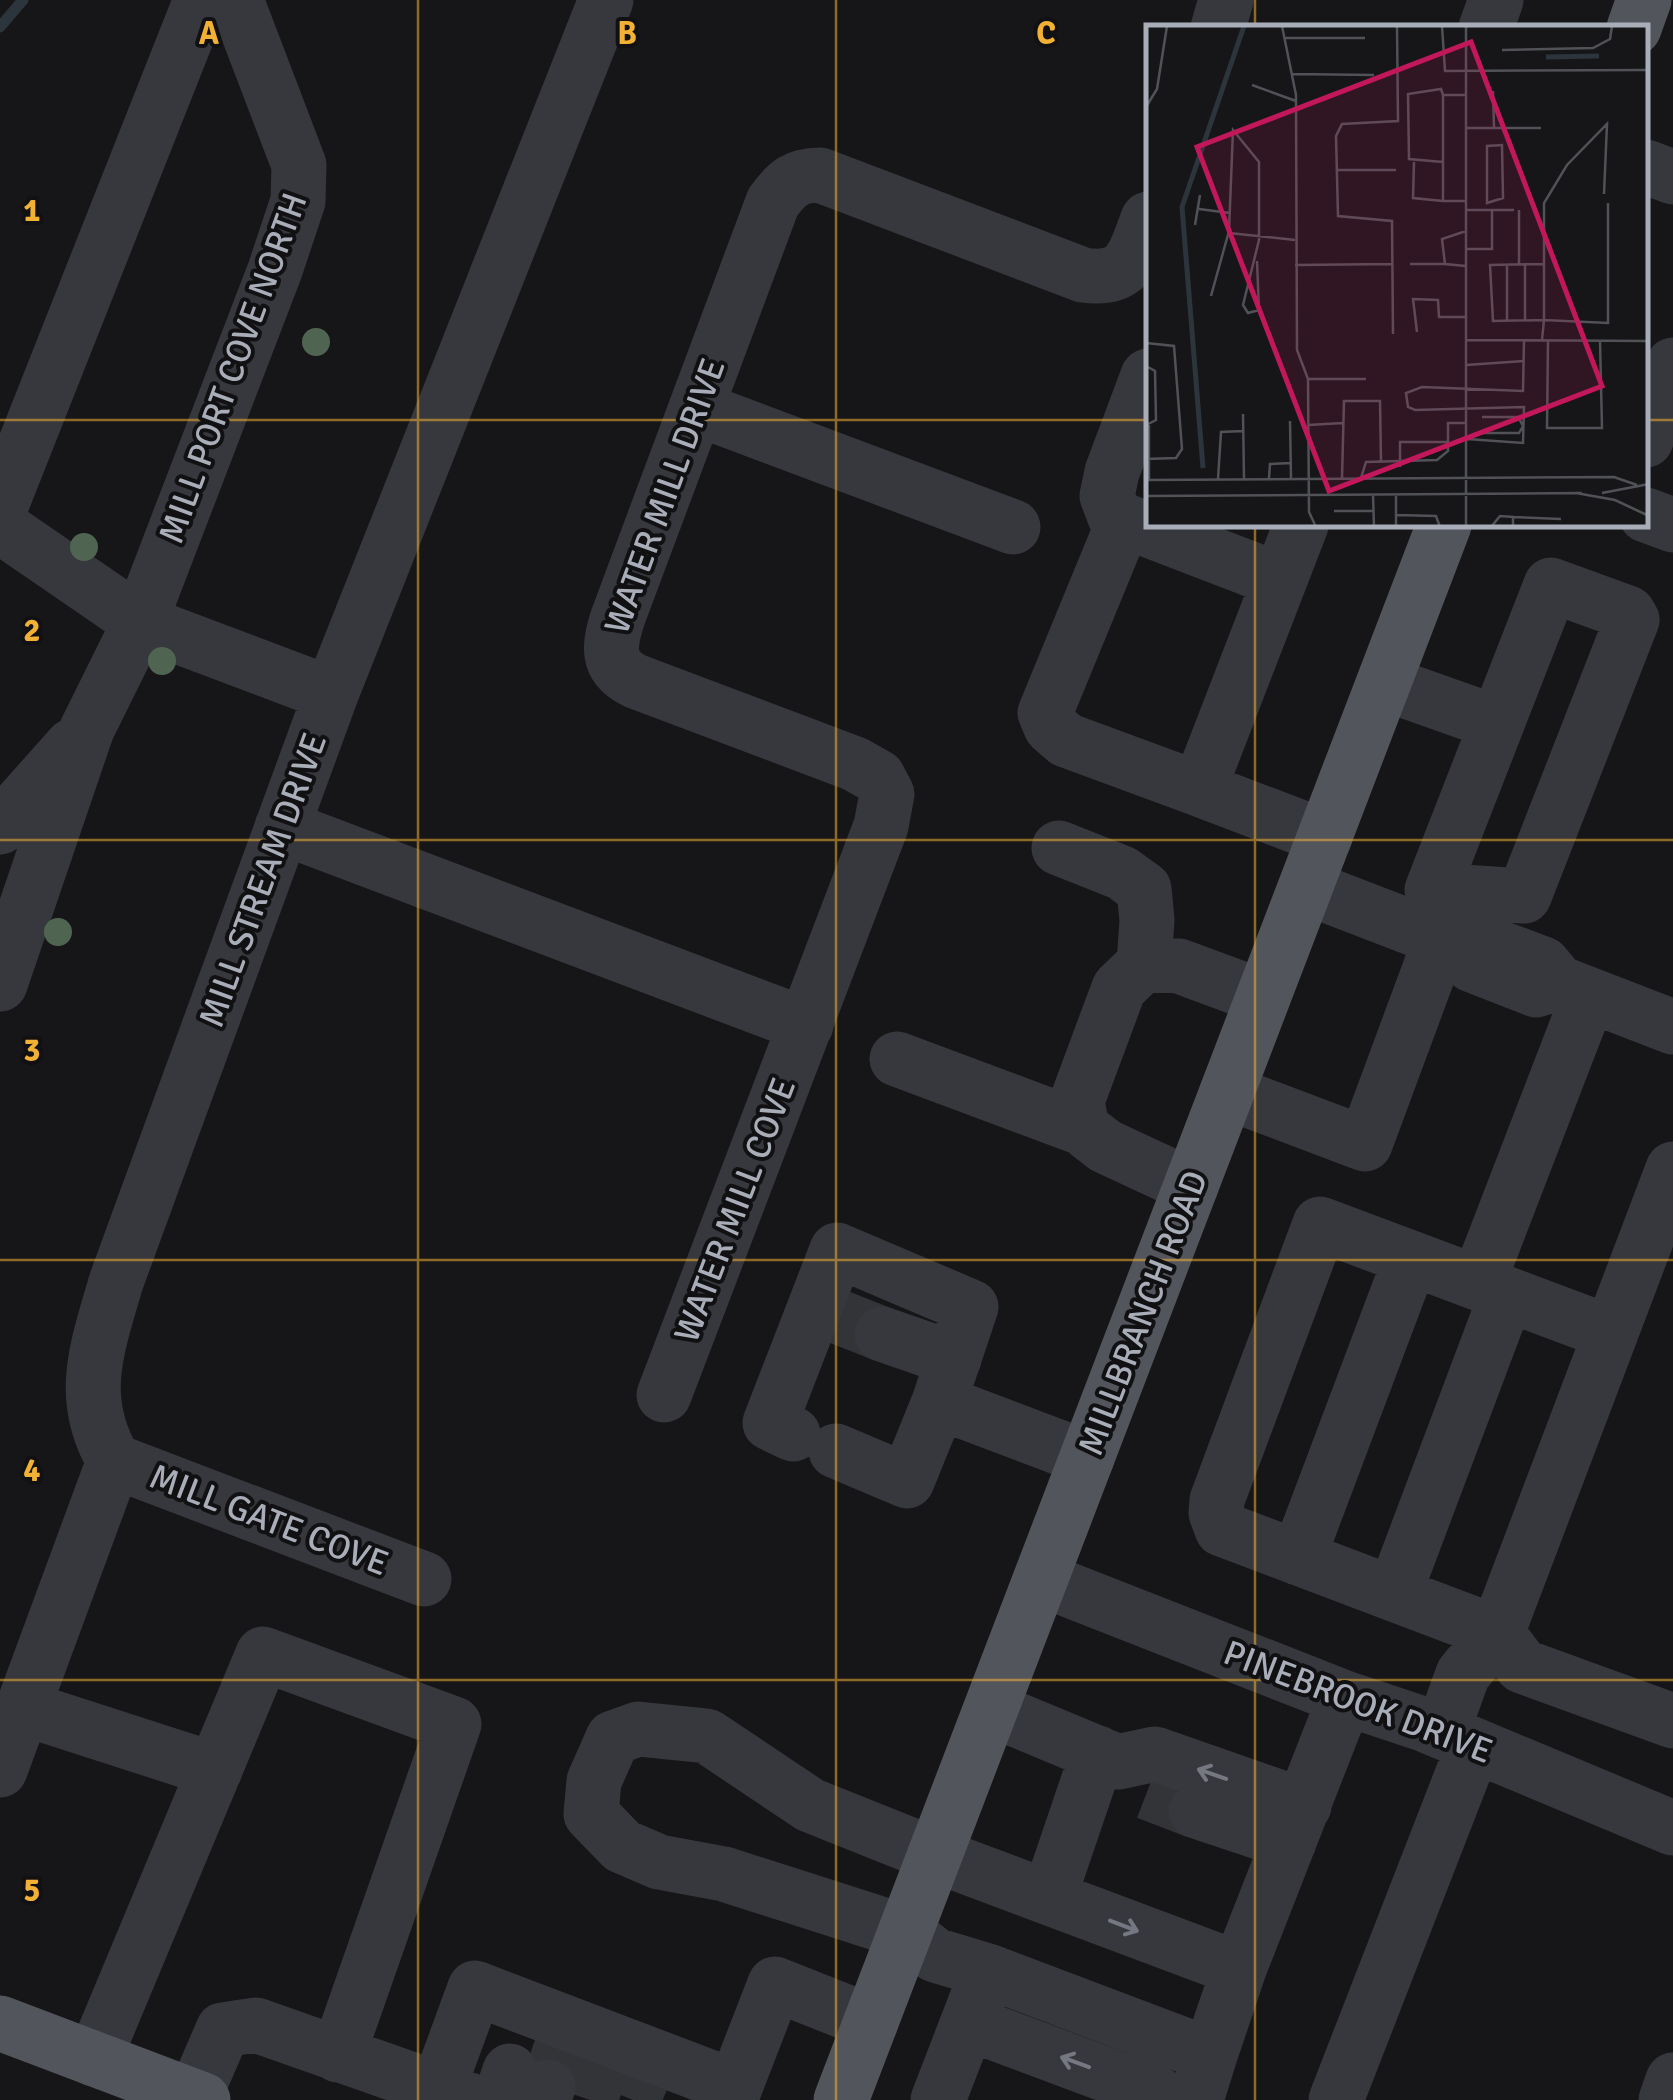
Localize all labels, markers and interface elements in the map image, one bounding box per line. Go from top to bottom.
text: A [199,14,220,53]
text: B [617,14,637,53]
text: C [1036,14,1056,53]
inset map [1146,25,1648,528]
street label: MILL PORT COVE NORTH [150,187,316,549]
text: 1 [23,191,41,230]
street label: WATER MILL DRIVE [595,352,735,640]
text: 2 [23,611,41,650]
street label: MILL STREAM DRIVE [190,727,336,1033]
text: 3 [23,1031,41,1070]
street label: WATER MILL COVE [665,1072,805,1348]
street label: MILLBRANCH ROAD [1069,1165,1217,1461]
text: 4 [23,1451,41,1490]
street label: MILL GATE COVE [144,1455,394,1585]
street label: PINEBROOK DRIVE [1218,1631,1498,1773]
one-way arrow [1198,1764,1229,1782]
text: 5 [23,1871,41,1910]
one-way arrow [1108,1918,1139,1936]
one-way arrow [1060,2052,1090,2070]

